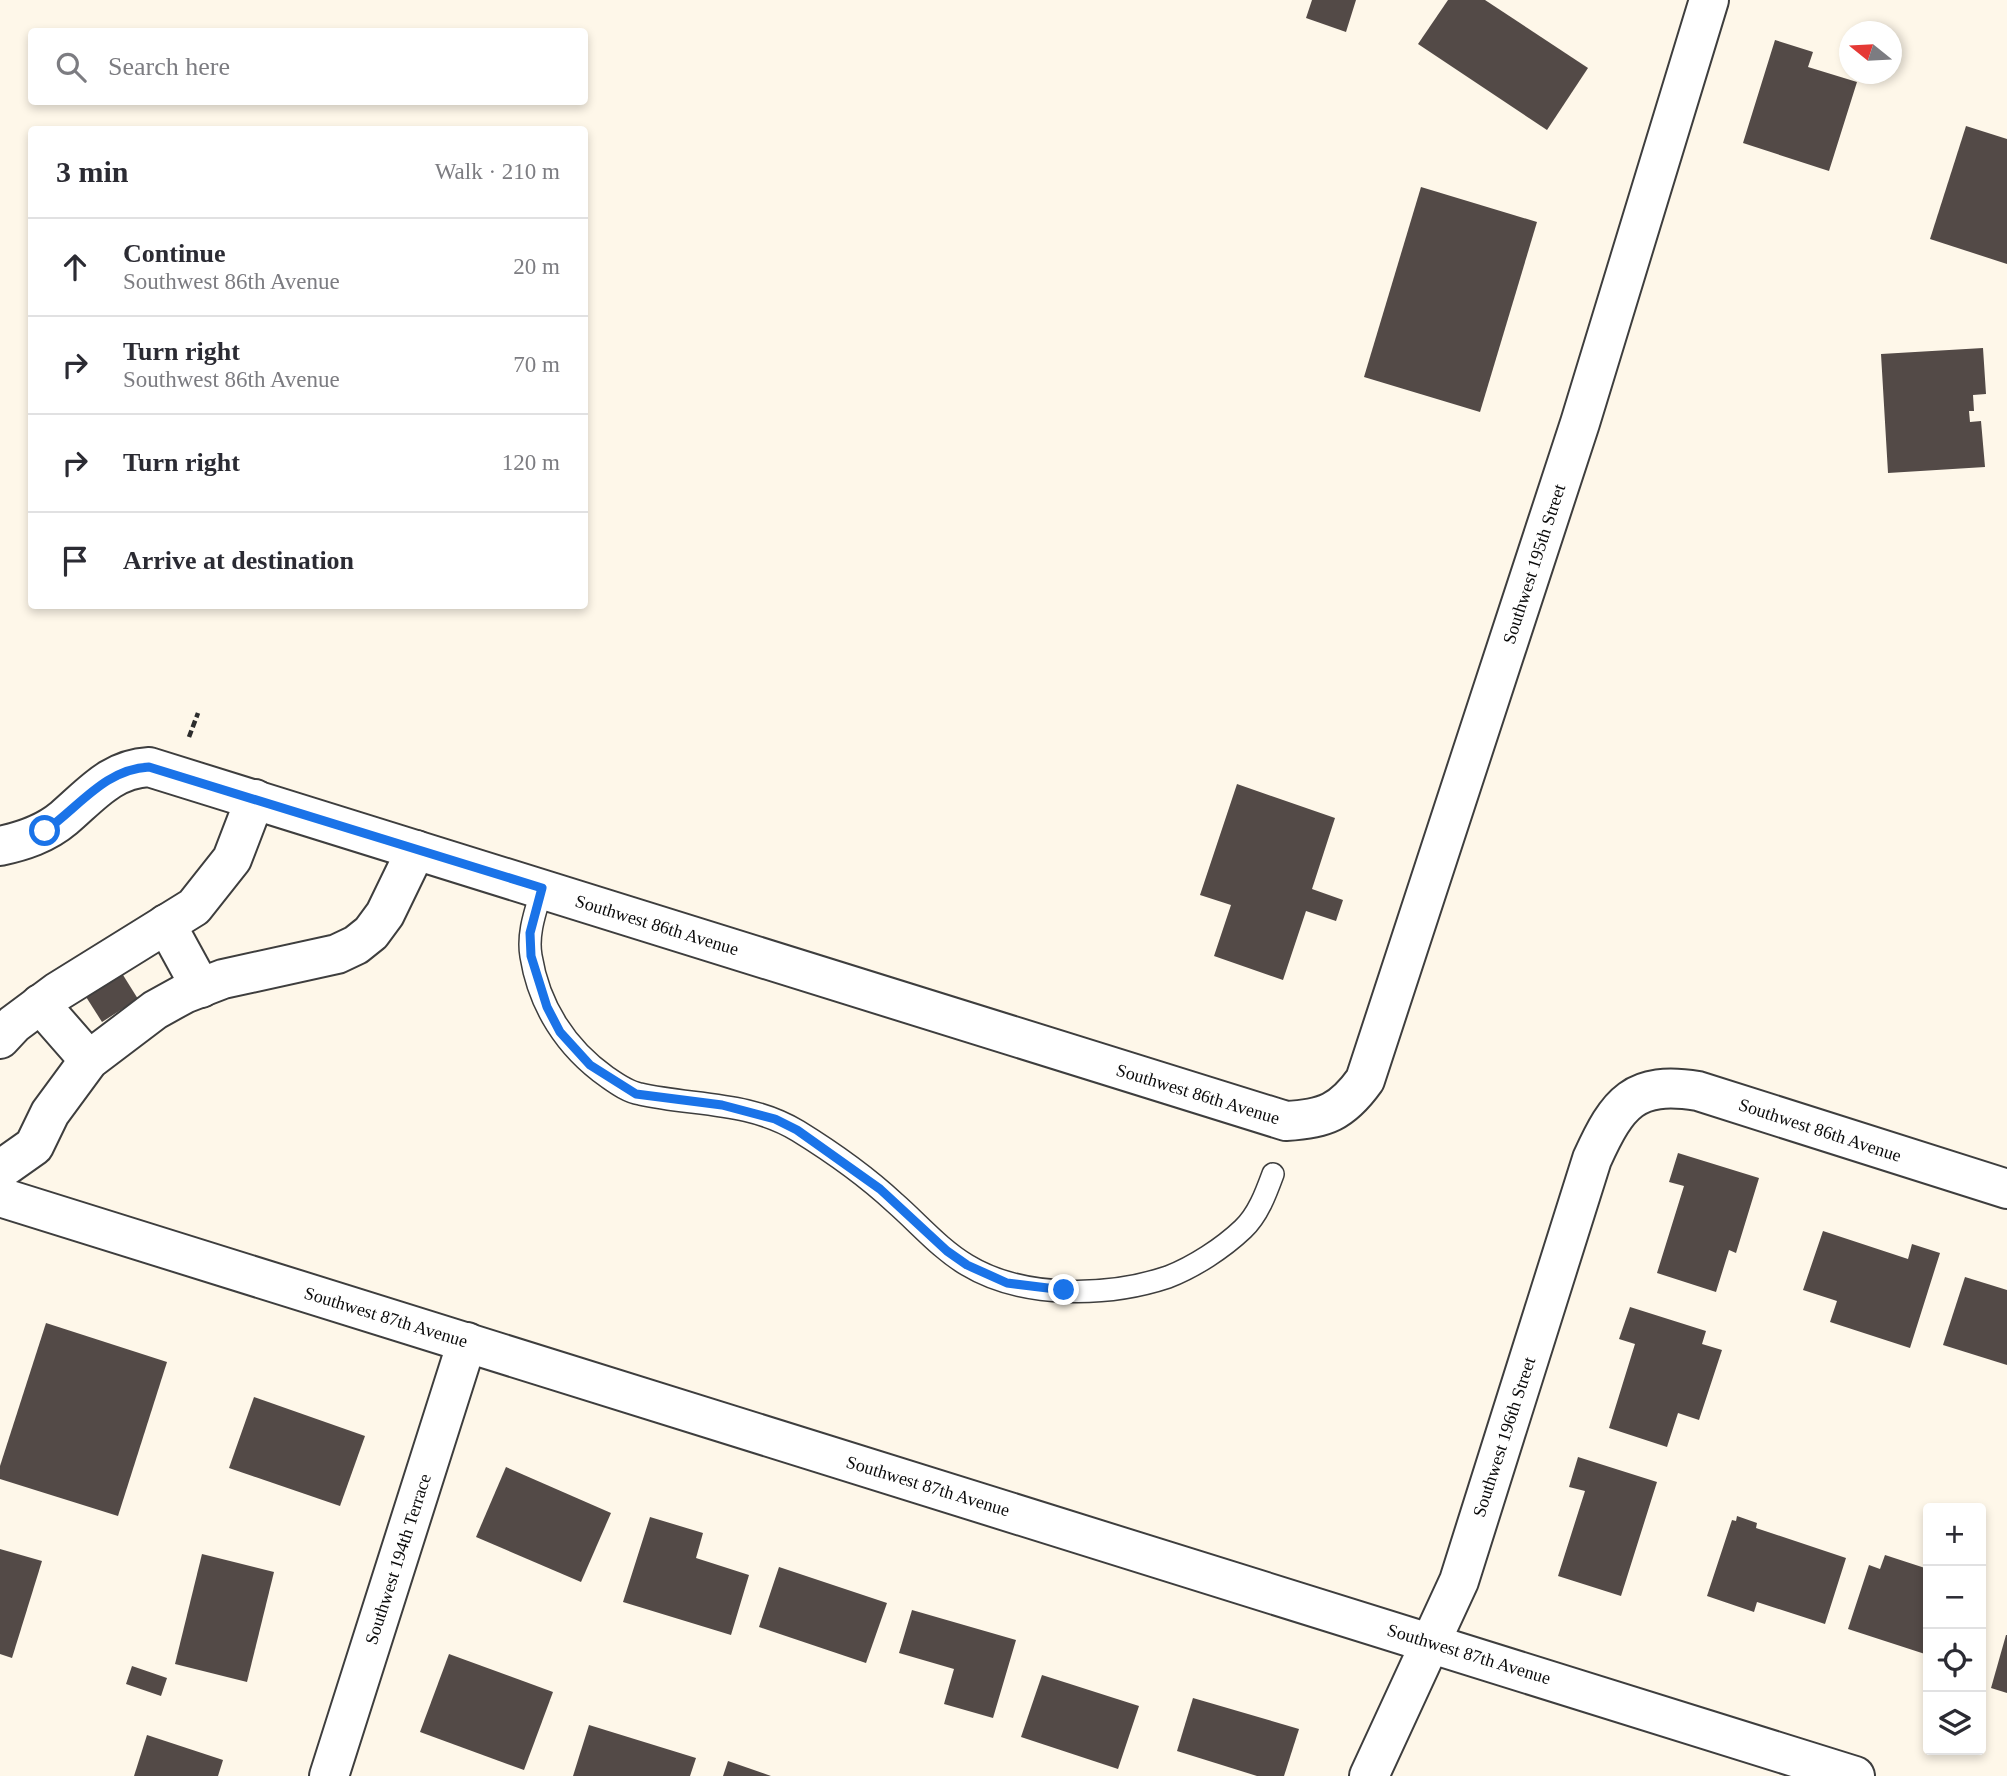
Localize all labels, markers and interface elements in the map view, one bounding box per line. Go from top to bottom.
north arrow [1839,21,1902,84]
search box [28,28,588,105]
icon: search [52,48,90,86]
text: Search here [108,52,230,81]
text: 3 min [56,155,129,188]
text: Walk · 210 m [435,159,560,184]
text: Continue [123,239,226,268]
icon: ahead [56,248,94,286]
text: 20 m [513,254,560,279]
text: Southwest 86th Avenue [123,269,340,294]
text: Turn right [123,337,240,366]
icon: right [56,346,94,384]
text: 70 m [513,352,560,377]
text: Southwest 86th Avenue [123,367,340,392]
icon: right [56,444,94,482]
text: Turn right [123,448,240,477]
text: 120 m [502,450,560,475]
street label: Southwest 195th Street [1499,481,1569,647]
icon: arrive [56,542,94,580]
text: Arrive at destination [123,546,354,575]
route start [29,815,60,846]
street label: Southwest 86th Avenue [573,891,741,959]
street label: Southwest 86th Avenue [1114,1060,1282,1128]
street label: Southwest 86th Avenue [1736,1094,1904,1166]
route end [1048,1274,1079,1305]
street label: Southwest 87th Avenue [302,1283,470,1351]
street label: Southwest 196th Street [1469,1354,1539,1520]
street label: Southwest 87th Avenue [844,1452,1012,1520]
street label: Southwest 194th Terrace [361,1471,435,1647]
map controls [1923,1503,1986,1755]
button: + [1923,1503,1986,1566]
button: − [1923,1566,1986,1629]
street label: Southwest 87th Avenue [1385,1620,1553,1688]
button: locate [1923,1629,1986,1692]
button: layers [1923,1692,1986,1755]

